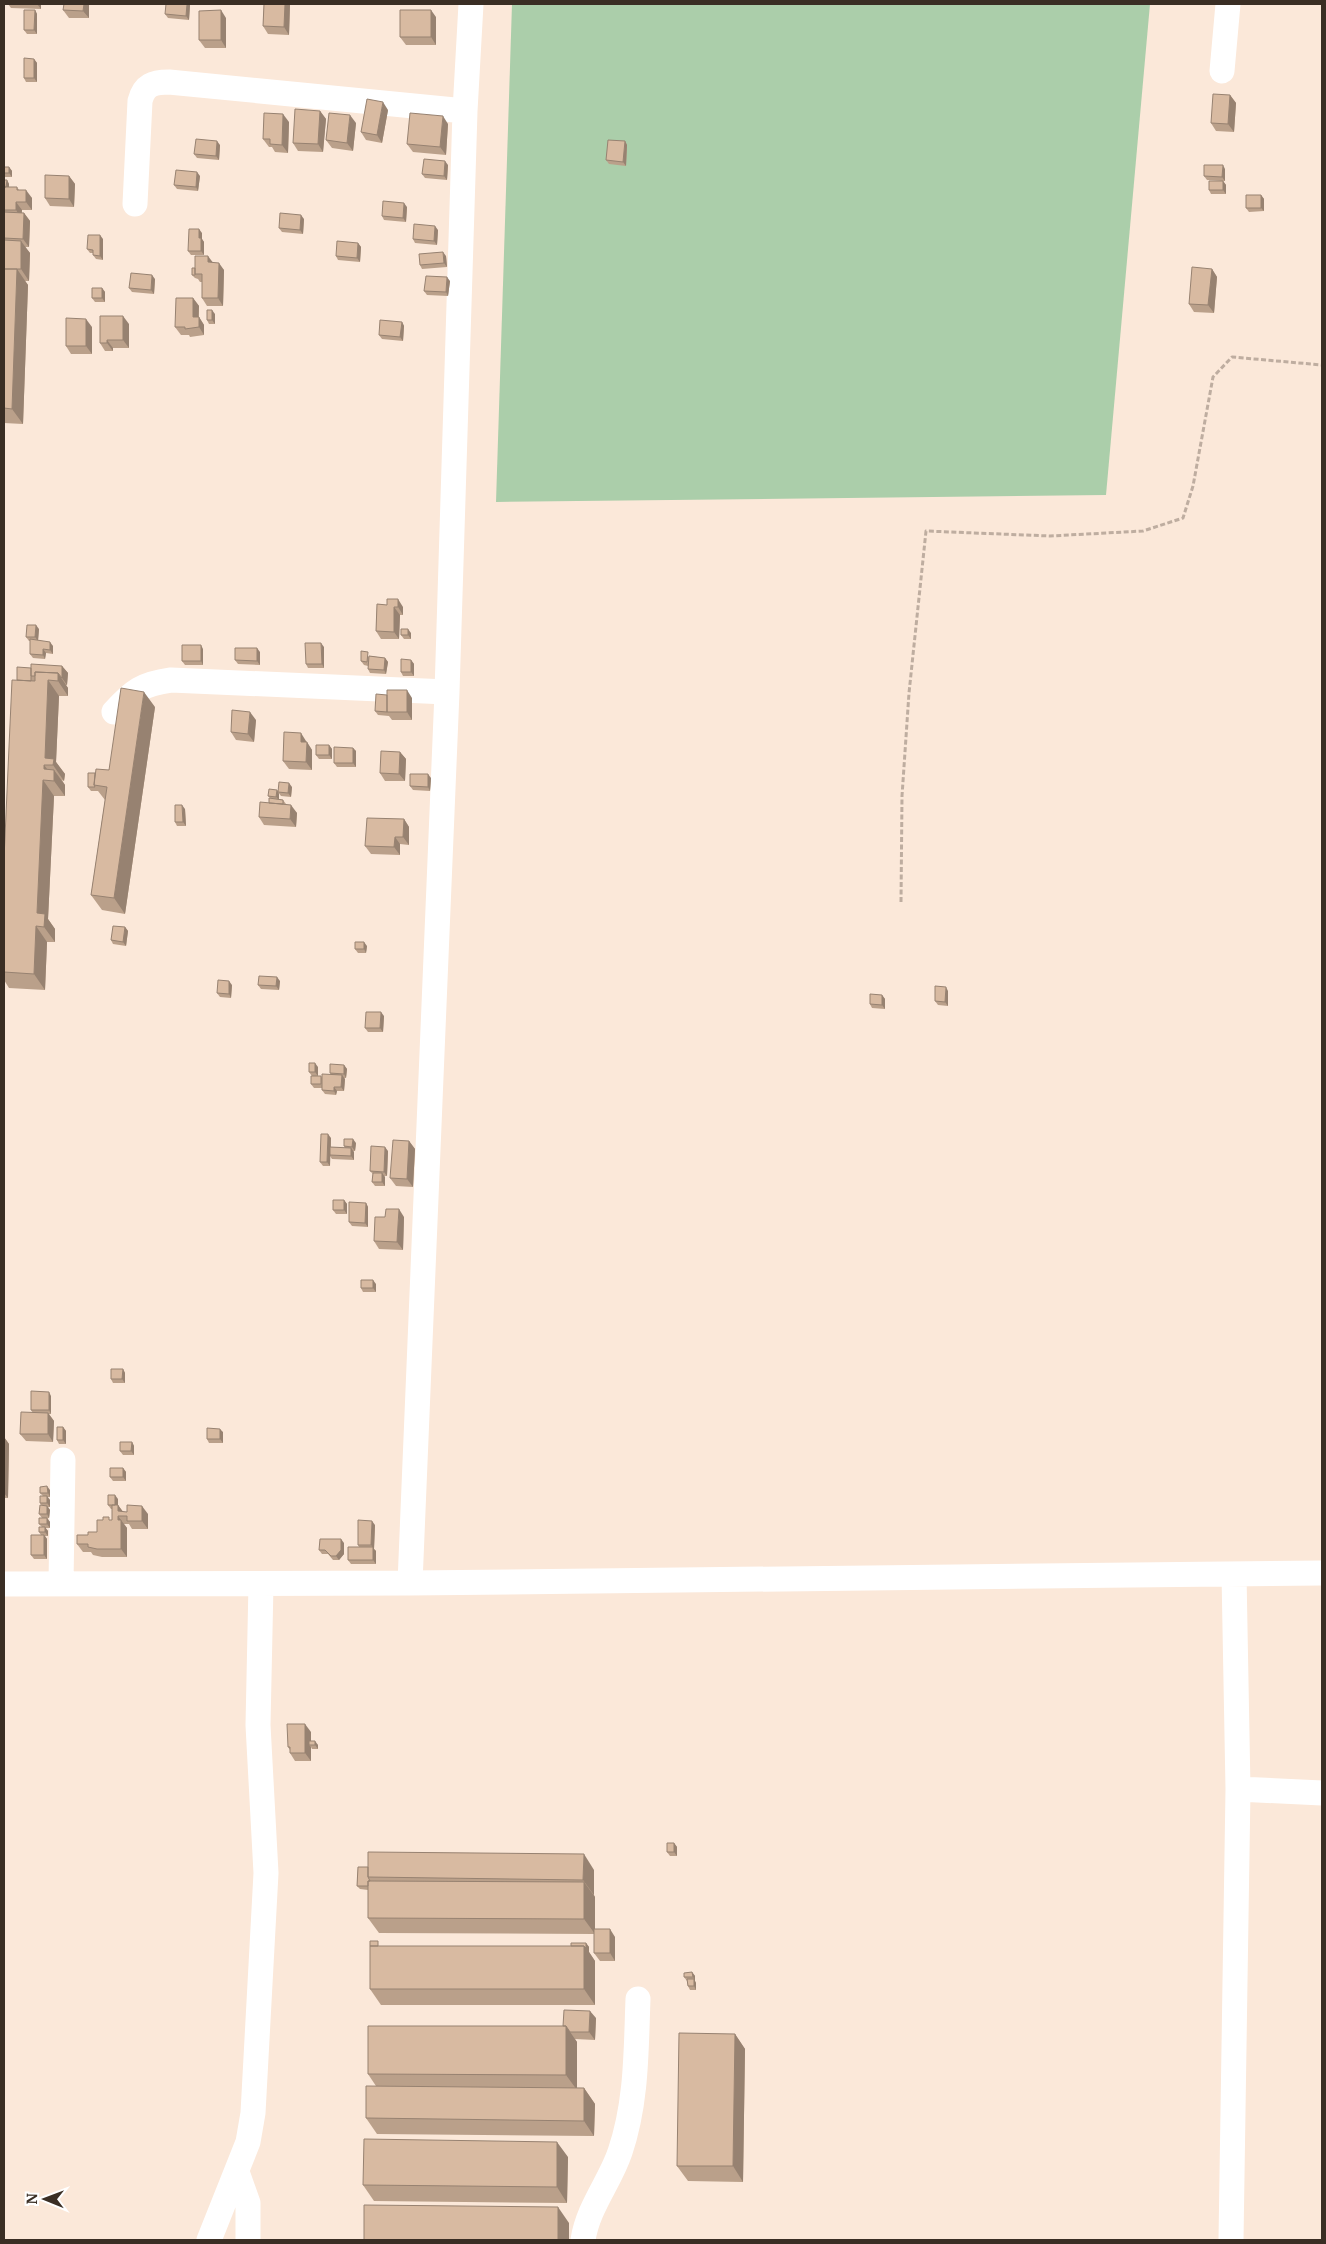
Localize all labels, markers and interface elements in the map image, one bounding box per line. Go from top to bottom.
north arrow [20,2174,70,2224]
text: N [23,2193,41,2204]

